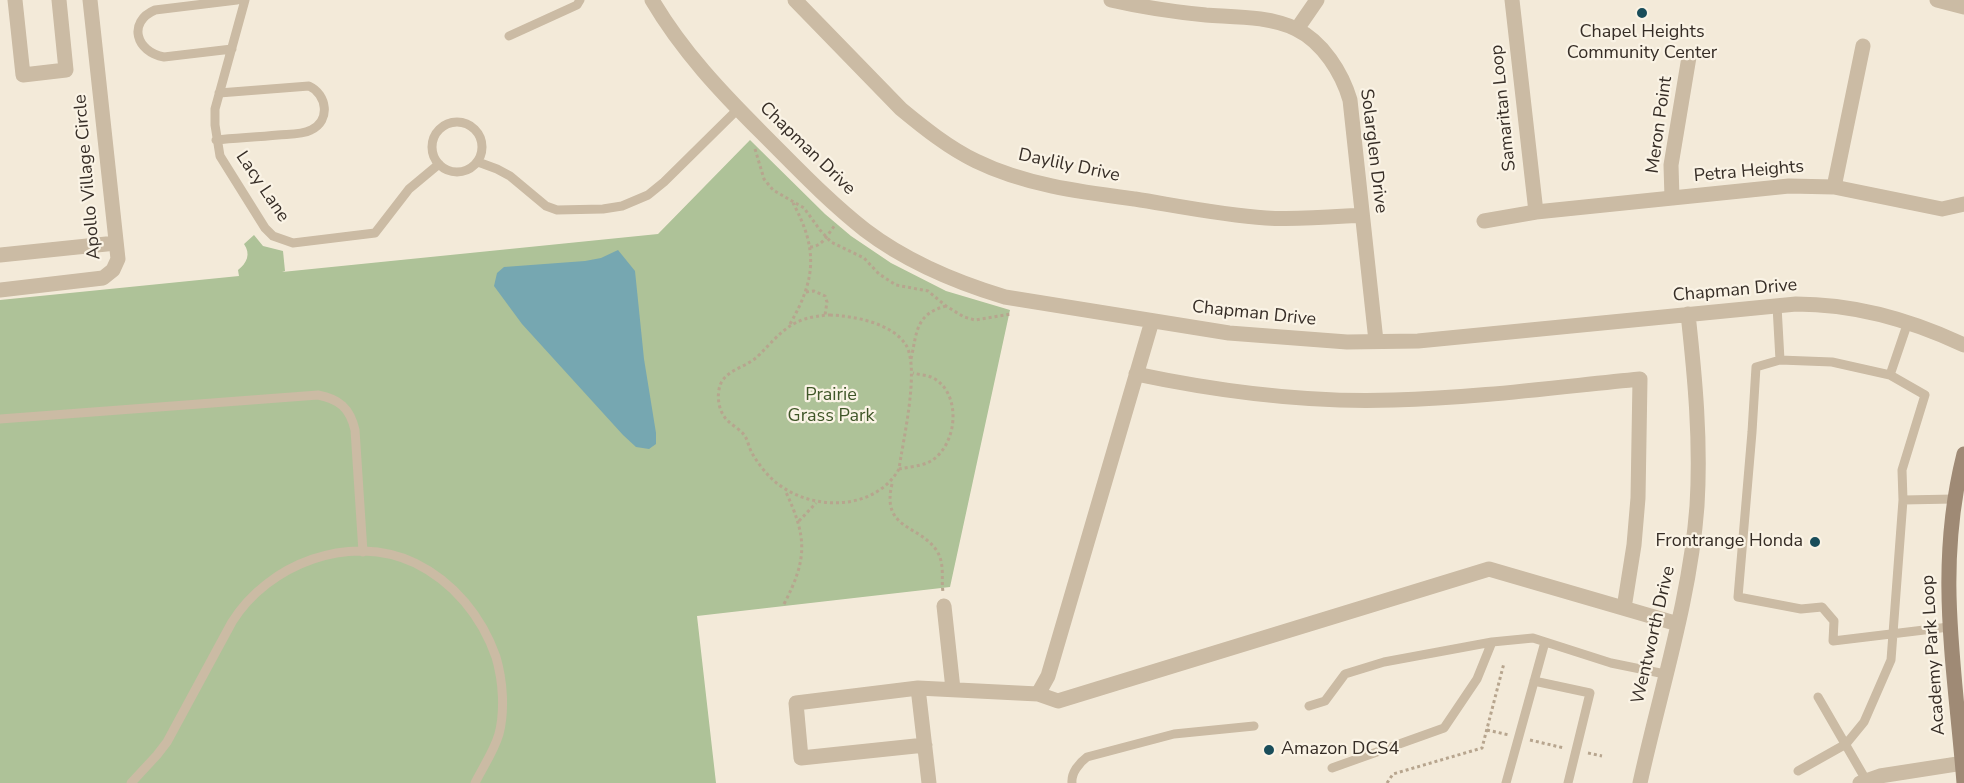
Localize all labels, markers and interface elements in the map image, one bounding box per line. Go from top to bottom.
marker: Chapel Heights Community Center [1635,6,1649,20]
place label: Chapel Heights Community Center [1567,22,1717,64]
street label: Samaritan Loop [1487,44,1521,172]
street label: Meron Point [1642,75,1678,175]
street label: Solarglen Drive [1355,88,1391,214]
street label: Apollo Village Circle [70,93,106,261]
street label: Chapman Drive [755,98,859,200]
street label: Daylily Drive [1016,145,1122,187]
street label: Lacy Lane [230,148,294,226]
street label: Petra Heights [1693,156,1805,188]
street label: Chapman Drive [1672,275,1798,307]
street label: Chapman Drive [1191,297,1317,331]
park label: Prairie Grass Park [788,385,874,428]
place label: Frontrange Honda [1656,531,1803,553]
marker: Frontrange Honda [1808,535,1822,549]
street label: Wentworth Drive [1628,564,1680,706]
street label: Academy Park Loop [1918,574,1950,736]
place label: Amazon DCS4 [1281,739,1399,761]
marker: Amazon DCS4 [1262,743,1276,757]

